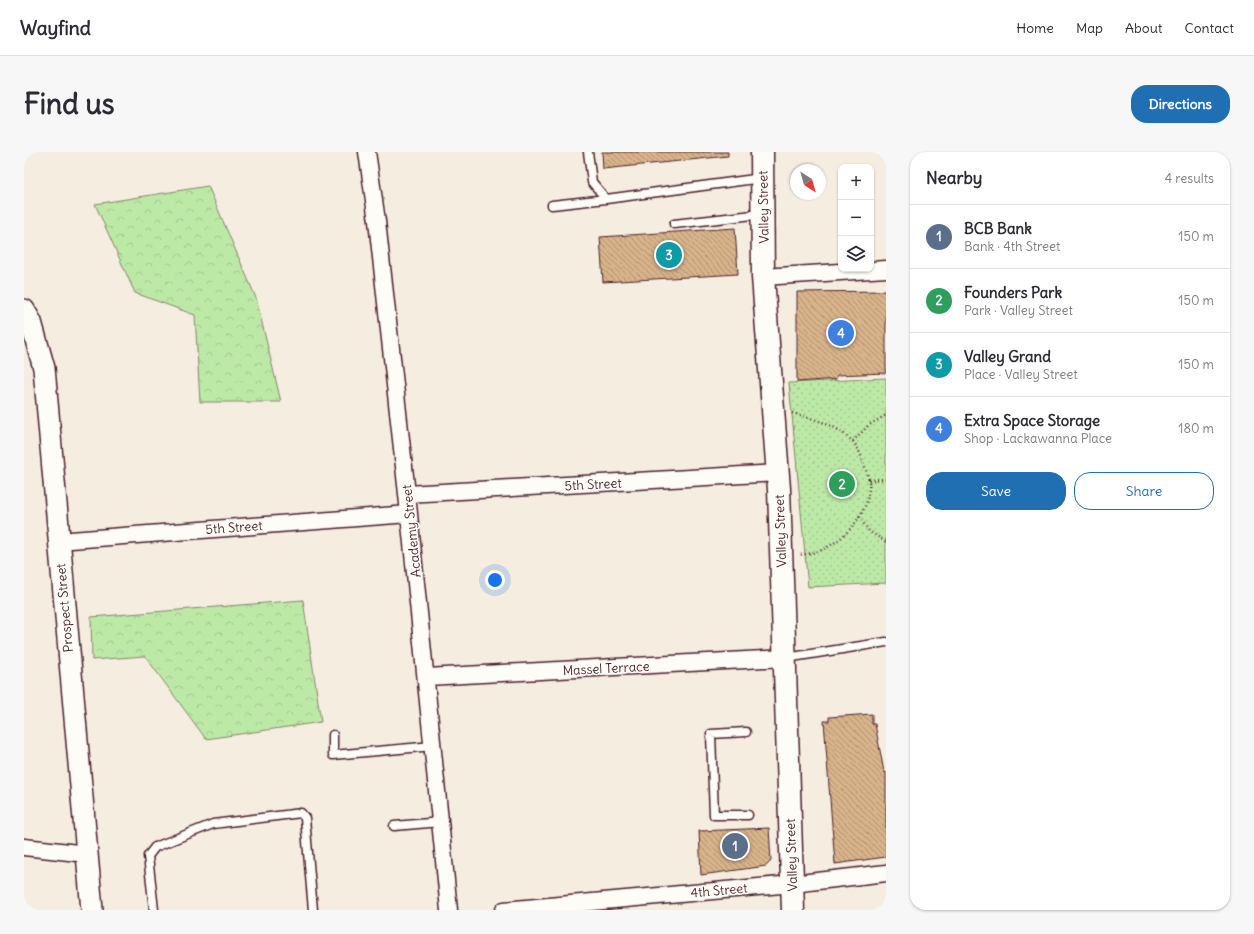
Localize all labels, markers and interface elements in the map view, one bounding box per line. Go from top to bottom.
text: Wayfind [20,16,91,40]
text: Home [1016,19,1054,37]
text: Map [1076,19,1103,37]
text: About [1125,19,1163,37]
text: Contact [1185,19,1234,37]
button: Directions [1131,85,1230,123]
text: Find us [24,86,115,122]
north arrow [790,164,826,200]
map controls [838,164,874,272]
button: + [838,164,874,200]
text: Nearby [926,167,982,189]
street label: Valley Street [754,170,773,244]
text: 4 results [1165,170,1214,187]
button: − [838,200,874,236]
text: BCB Bank [964,219,1032,238]
text: 1 [936,228,942,245]
text: 150 m [1178,228,1214,245]
button: layers [838,236,874,272]
text: Bank · 4th Street [964,238,1060,255]
pin: 3 [656,240,682,270]
text: Founders Park [964,283,1062,302]
text: 2 [935,292,943,309]
text: 150 m [1178,292,1214,309]
text: Park · Valley Street [964,302,1073,319]
pin: 4 [828,318,854,348]
text: Valley Grand [964,347,1051,366]
text: 3 [935,356,943,373]
text: 150 m [1178,356,1214,373]
text: Place · Valley Street [964,366,1078,383]
text: Extra Space Storage [964,411,1100,430]
text: 4 [935,420,943,437]
text: 180 m [1178,420,1214,437]
text: Shop · Lackawanna Place [964,430,1112,447]
pin: 2 [829,469,855,499]
button: Save [926,472,1066,510]
button: Share [1074,472,1214,510]
street label: 5th Street [564,474,623,494]
street label: Academy Street [398,483,425,578]
street label: Valley Street [771,494,790,568]
street label: 5th Street [205,517,264,538]
street label: Prospect Street [52,562,77,653]
your location [485,570,505,590]
street label: Massel Terrace [562,658,650,679]
street label: Valley Street [782,818,801,892]
pin: 1 [722,831,748,861]
street label: 4th Street [690,879,749,901]

